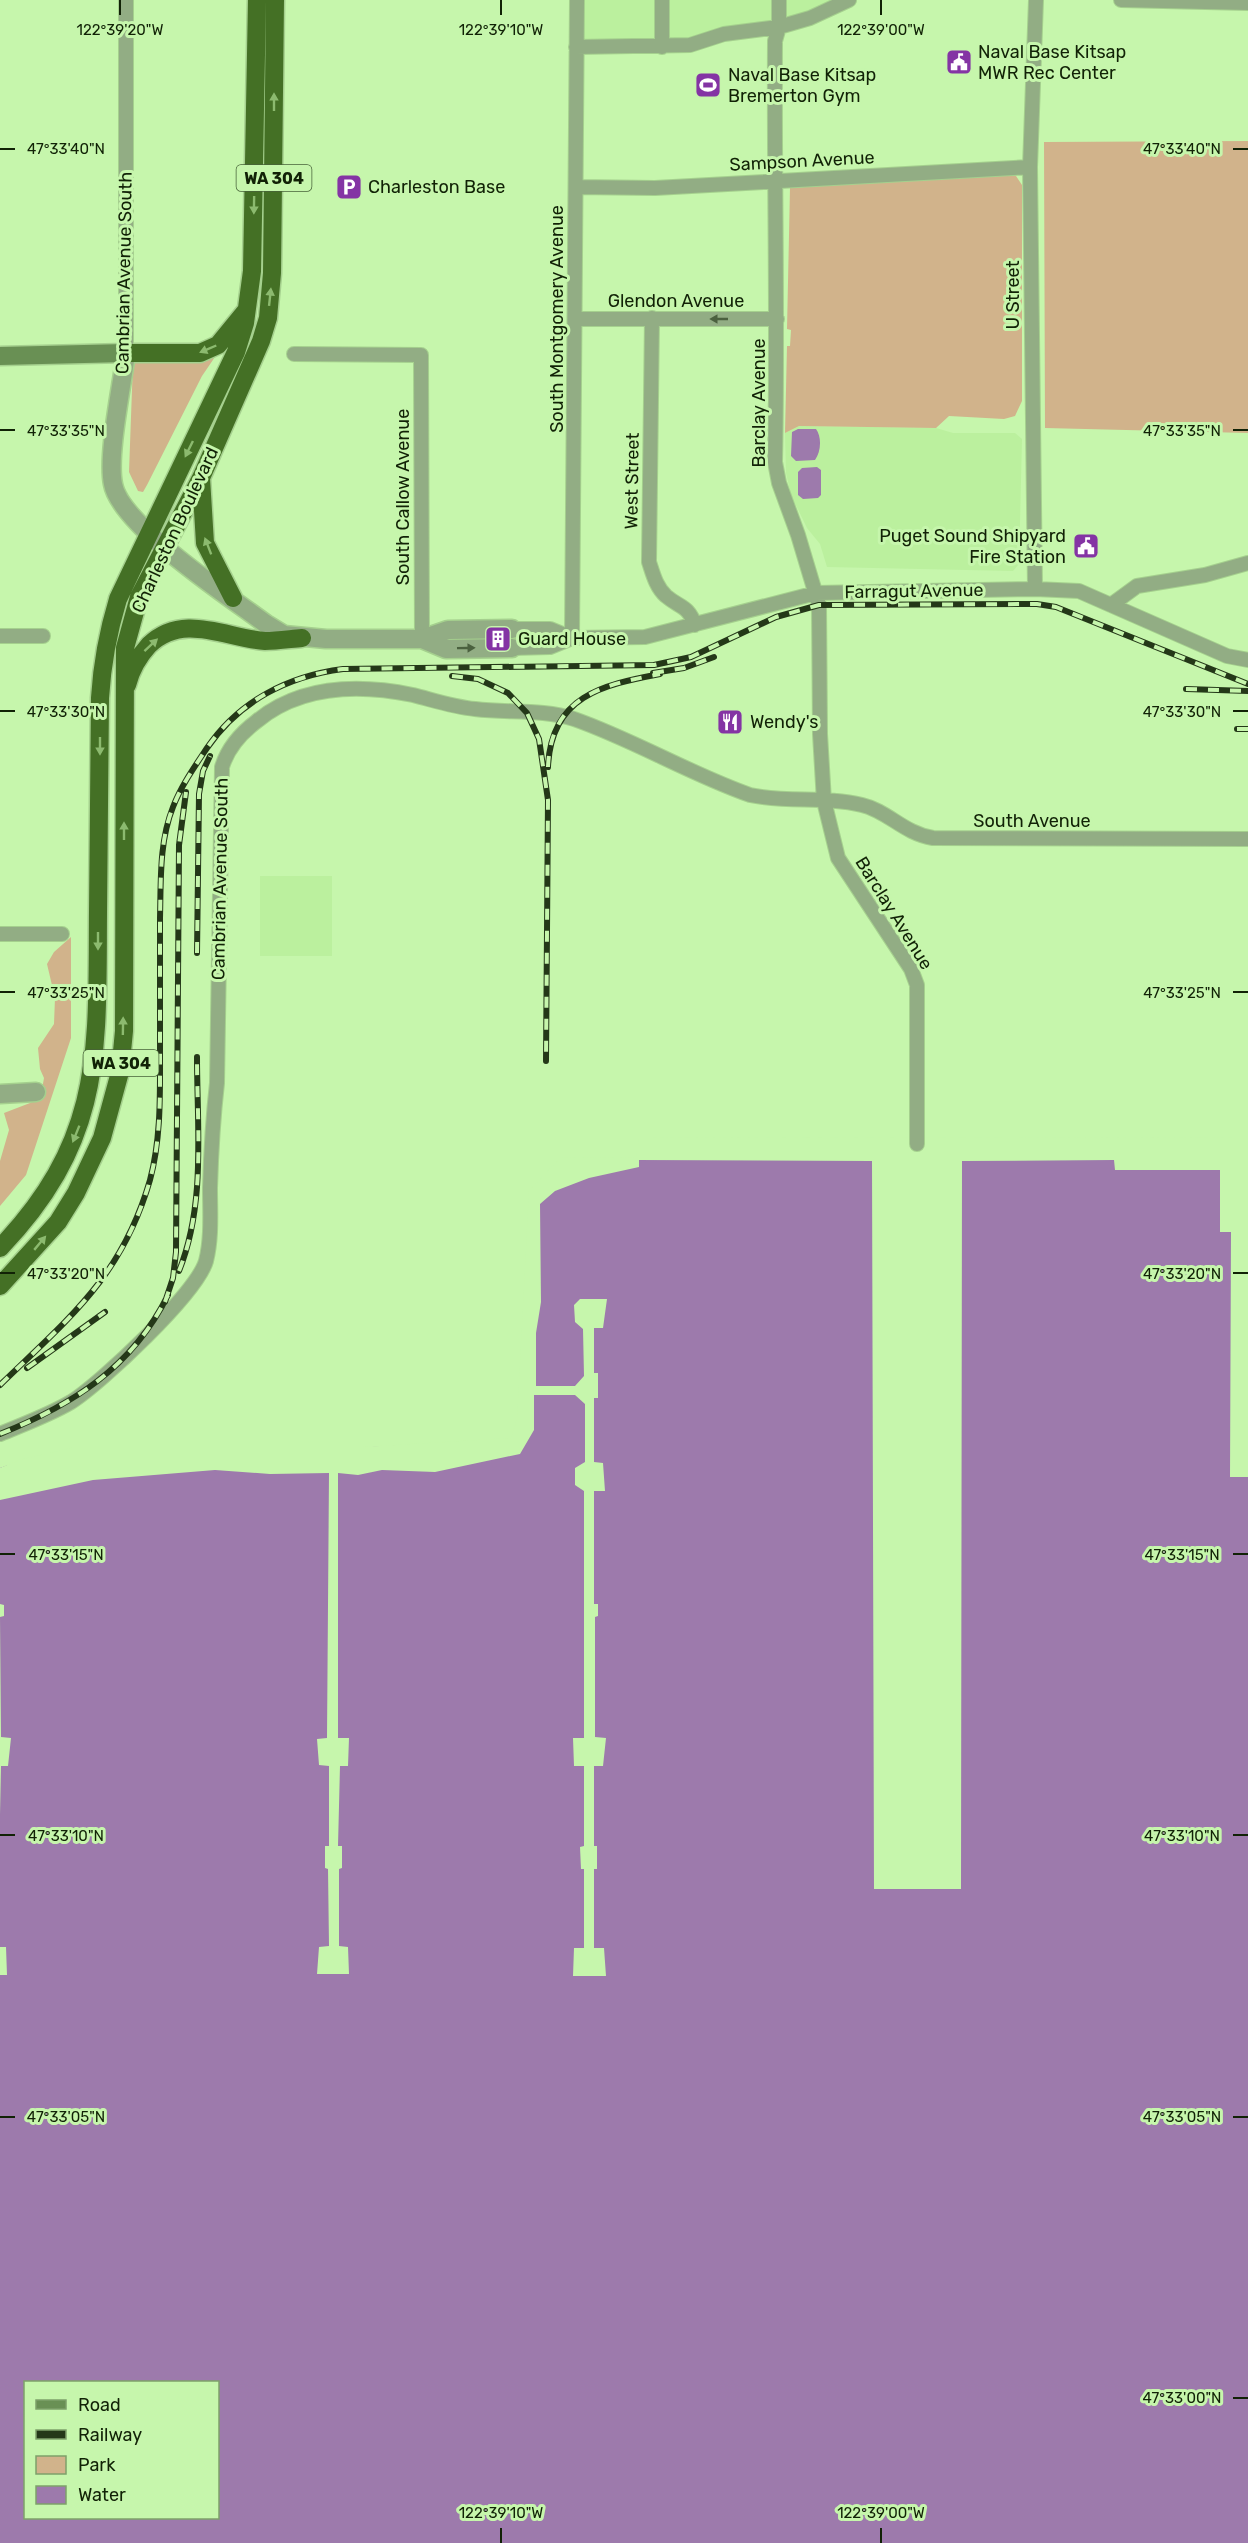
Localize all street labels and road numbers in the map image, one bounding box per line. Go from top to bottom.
street label: Sampson Avenue [729,146,875,176]
road number: WA 304 [236,165,312,191]
street label: Cambrian Avenue South [111,172,137,374]
street label: South Montgomery Avenue [546,205,568,433]
street label: U Street [1002,260,1024,330]
street label: Glendon Avenue [608,290,744,312]
street label: Barclay Avenue [748,338,770,468]
street label: South Callow Avenue [392,409,414,585]
street label: West Street [620,432,644,530]
street label: Charleston Boulevard [127,444,223,616]
street label: Farragut Avenue [844,579,984,603]
street label: Cambrian Avenue South [207,778,233,980]
street label: South Avenue [973,810,1091,832]
street label: Barclay Avenue [850,852,938,974]
road number: WA 304 [84,1050,158,1076]

